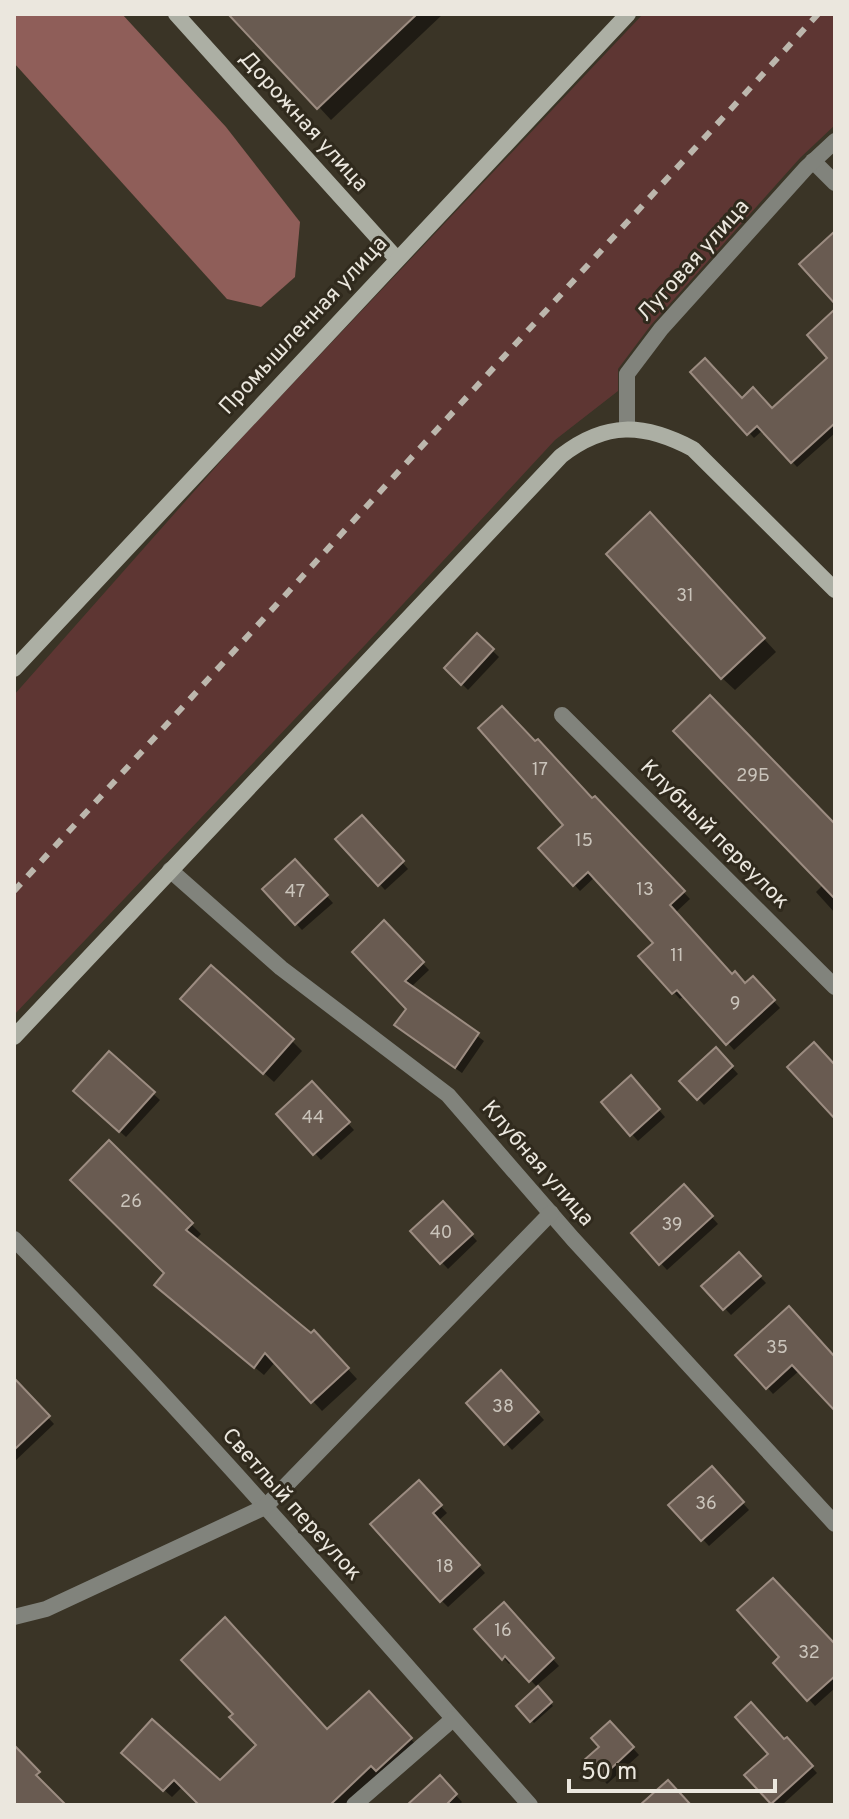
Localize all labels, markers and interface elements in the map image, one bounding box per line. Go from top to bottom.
street label: Дорожная улица [233,46,373,198]
street label: Луговая улица [632,194,756,328]
street label: Промышленная улица [214,231,394,421]
house number: 31 [676,585,694,608]
street label: Клубный переулок [634,755,794,915]
house number: 17 [532,759,548,782]
house number: 29Б [736,765,770,788]
house number: 15 [575,830,593,853]
house number: 13 [636,879,654,902]
house number: 47 [285,881,305,904]
house number: 11 [670,945,684,968]
house number: 9 [730,993,740,1016]
street label: Клубная улица [475,1096,599,1232]
house number: 44 [302,1107,324,1130]
house number: 26 [120,1191,142,1214]
house number: 39 [661,1214,683,1237]
house number: 40 [430,1222,452,1245]
house number: 35 [766,1337,788,1360]
house number: 38 [492,1396,514,1419]
street label: Светлый переулок [215,1423,367,1587]
house number: 36 [695,1493,717,1516]
house number: 18 [436,1556,454,1579]
house number: 16 [494,1620,512,1643]
house number: 32 [798,1642,820,1665]
scale bar [569,1743,775,1793]
text: 50 m [581,1758,637,1788]

